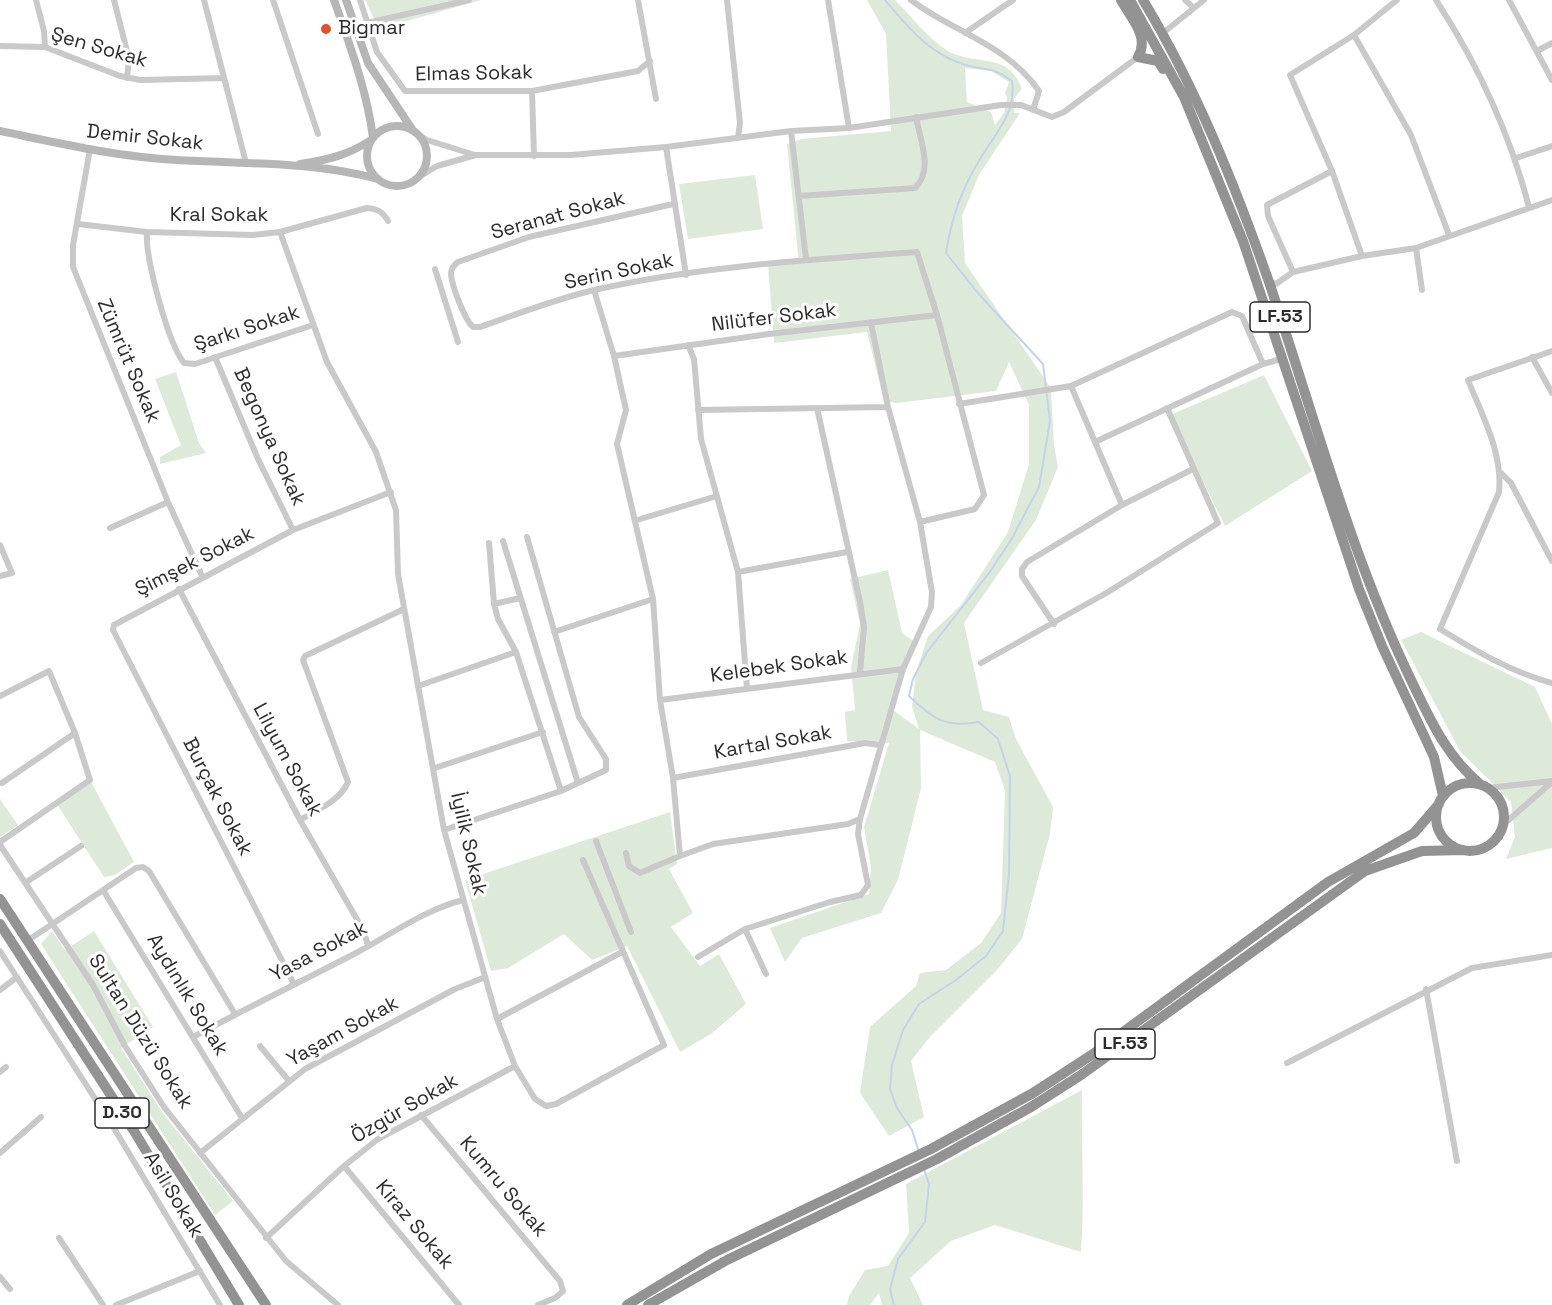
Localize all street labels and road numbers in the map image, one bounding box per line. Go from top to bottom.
street label: Şen Sokak [48,23,150,73]
street label: Elmas Sokak [415,61,533,87]
street label: Demir Sokak [85,120,205,156]
street label: Seranat Sokak [488,187,628,245]
street label: Kral Sokak [170,204,268,228]
street label: Serin Sokak [562,249,676,295]
street label: Zümrüt Sokak [91,295,165,427]
street label: Nilüfer Sokak [710,298,838,338]
street label: Şarkı Sokak [191,301,303,357]
road number: LF.53 [1250,302,1310,332]
street label: Begonya Sokak [228,364,310,510]
street label: Şimşek Sokak [132,522,258,602]
street label: Kelebek Sokak [709,645,849,689]
street label: Lilyum Sokak [247,699,327,821]
street label: Kartal Sokak [712,721,834,765]
street label: Burçak Sokak [177,734,257,860]
street label: İyilik Sokak [444,790,492,898]
street label: Yasa Sokak [266,916,372,988]
street label: Aydınlık Sokak [141,930,233,1060]
street label: Sultan Düzü Sokak [83,950,197,1114]
street label: Yaşam Sokak [283,992,403,1072]
road number: LF.53 [1095,1029,1155,1059]
street label: Özgür Sokak [348,1069,462,1149]
road number: D.30 [95,1098,149,1128]
street label: Kumru Sokak [454,1132,552,1242]
street label: Asil Sokak [138,1148,208,1242]
street label: Kiraz Sokak [370,1176,458,1274]

